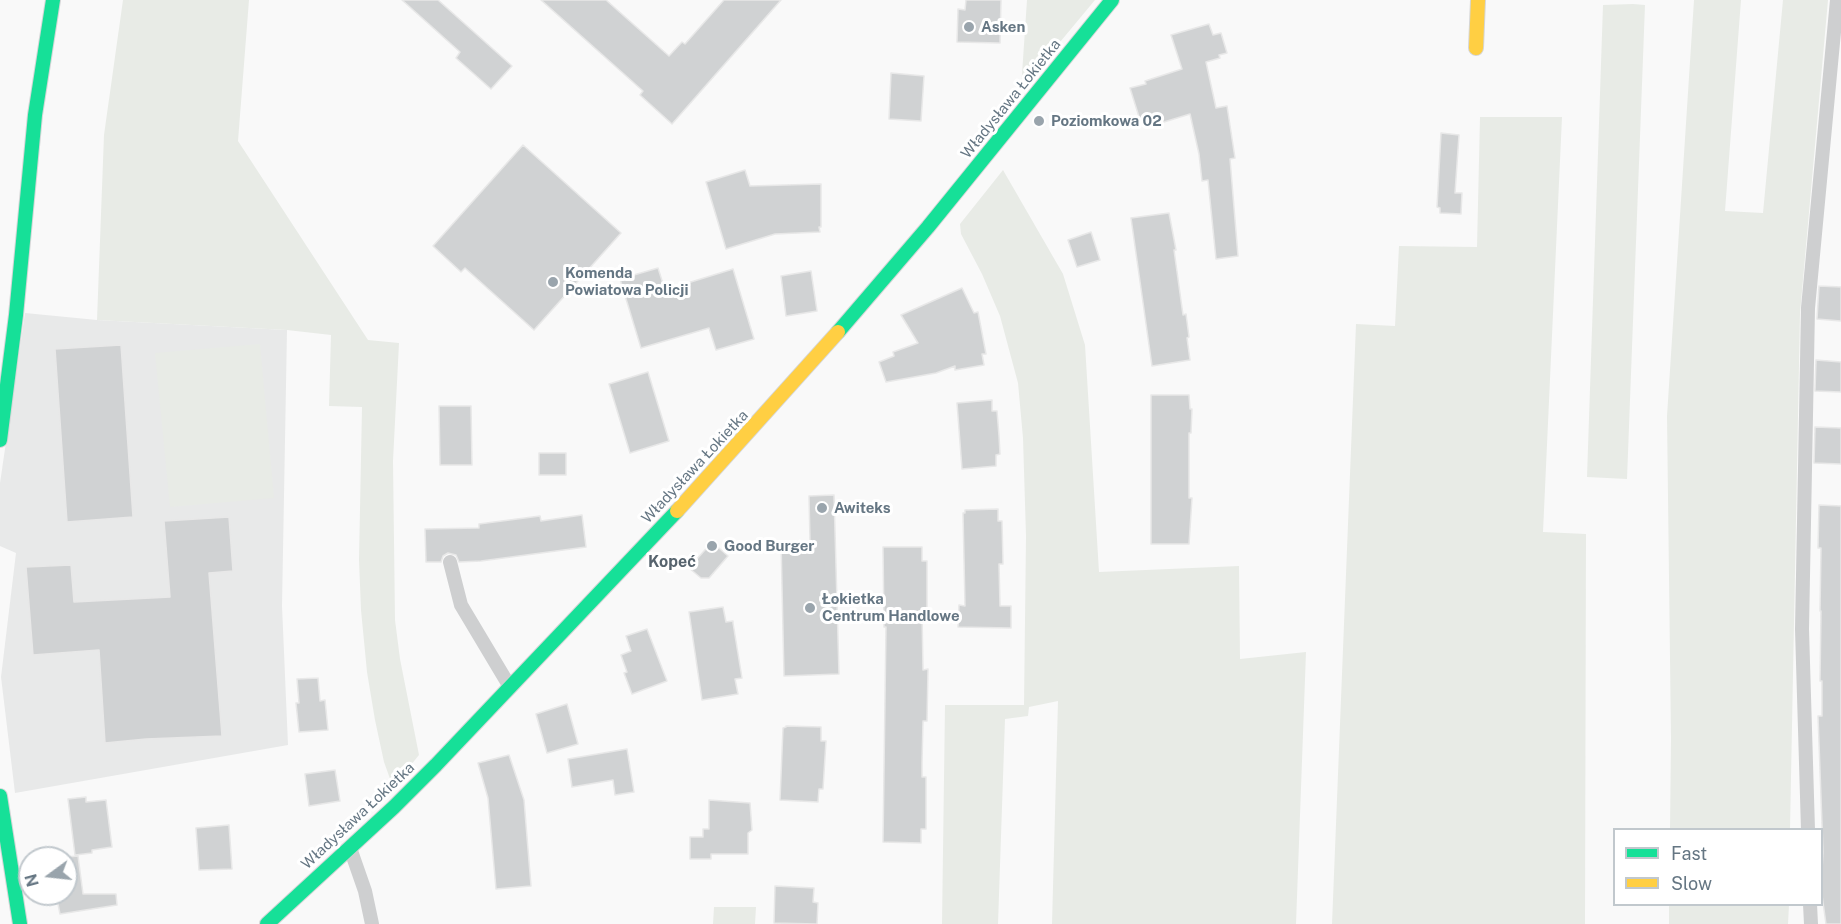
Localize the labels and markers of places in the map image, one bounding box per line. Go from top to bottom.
place label: Asken [981,18,1025,36]
marker: Asken [962,20,976,34]
place label: Poziomkowa 02 [1051,112,1162,130]
marker: Poziomkowa 02 [1032,114,1046,128]
place label: Komenda Powiatowa Policji [565,264,688,299]
marker: Komenda Powiatowa Policji [546,275,560,289]
place label: Awiteks [834,499,891,517]
marker: Awiteks [815,501,829,515]
place label: Good Burger [724,537,815,555]
marker: Good Burger [705,539,719,553]
place label: Łokietka Centrum Handlowe [822,590,960,625]
marker: Łokietka Centrum Handlowe [803,601,817,615]

